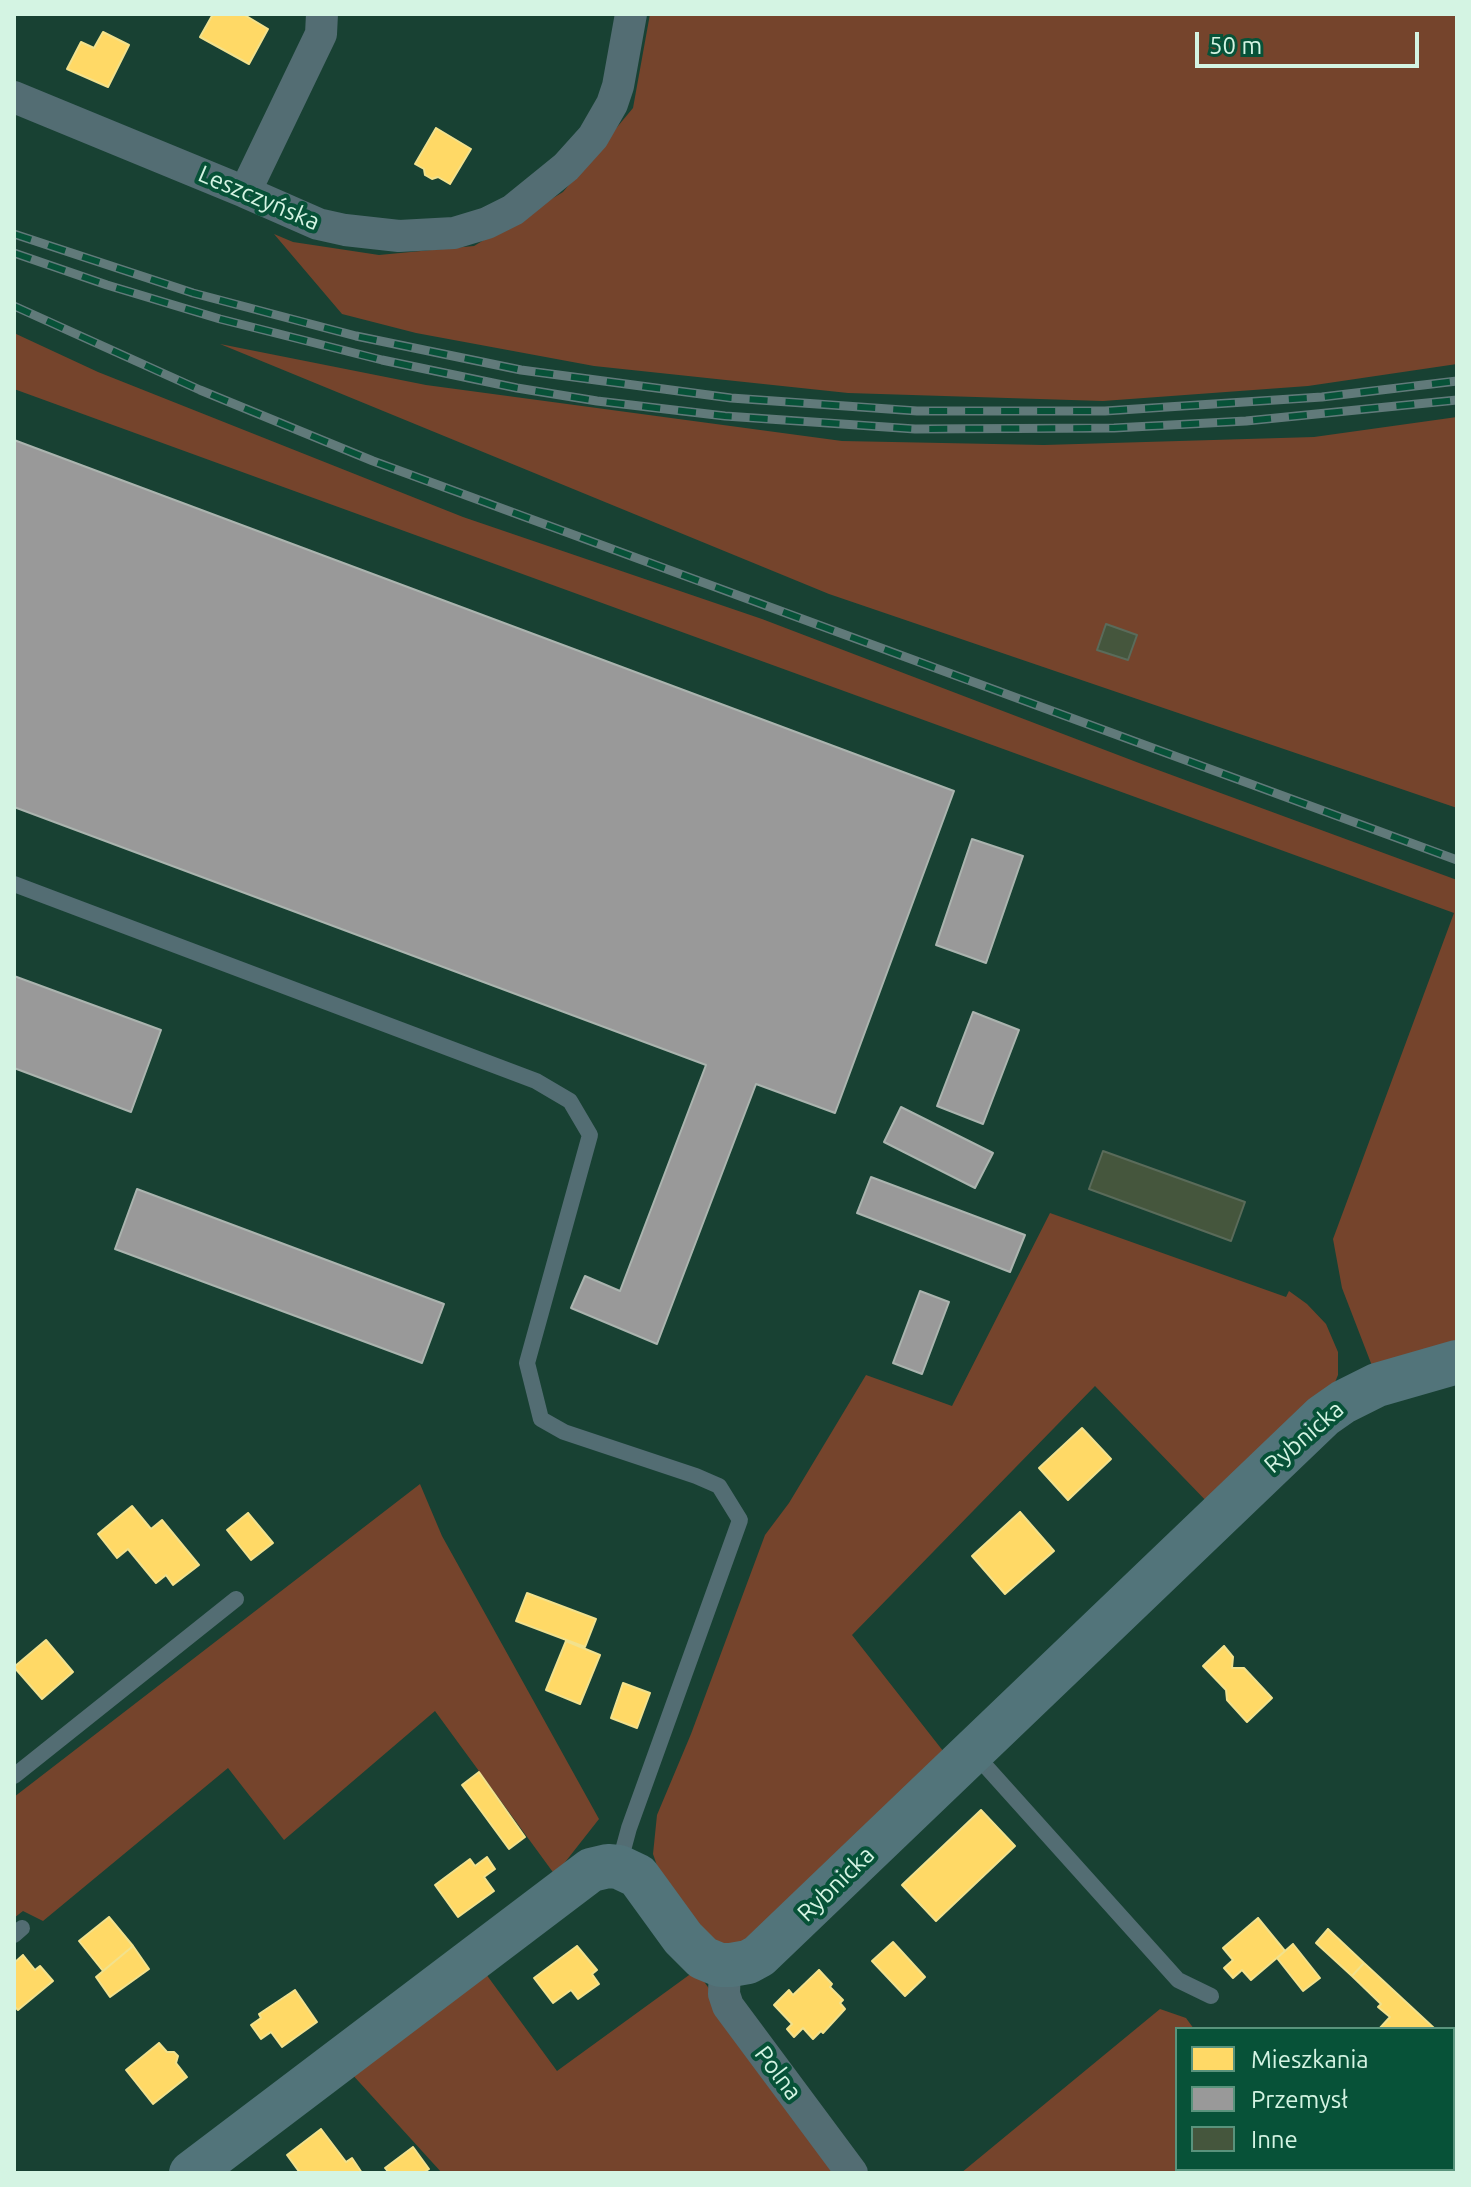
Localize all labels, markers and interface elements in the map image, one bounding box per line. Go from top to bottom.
scale bar [1199,16,1423,66]
text: 50 m [1209,32,1262,59]
street label: Leszczyńska [194,160,324,236]
street label: Rybnicka [1258,1395,1350,1479]
street label: Rybnicka [792,1840,880,1928]
legend [1175,2027,1455,2171]
street label: Polna [748,2040,808,2106]
text: Mieszkania [1251,2046,1369,2073]
text: Przemysł [1251,2086,1348,2113]
text: Inne [1251,2126,1298,2153]

